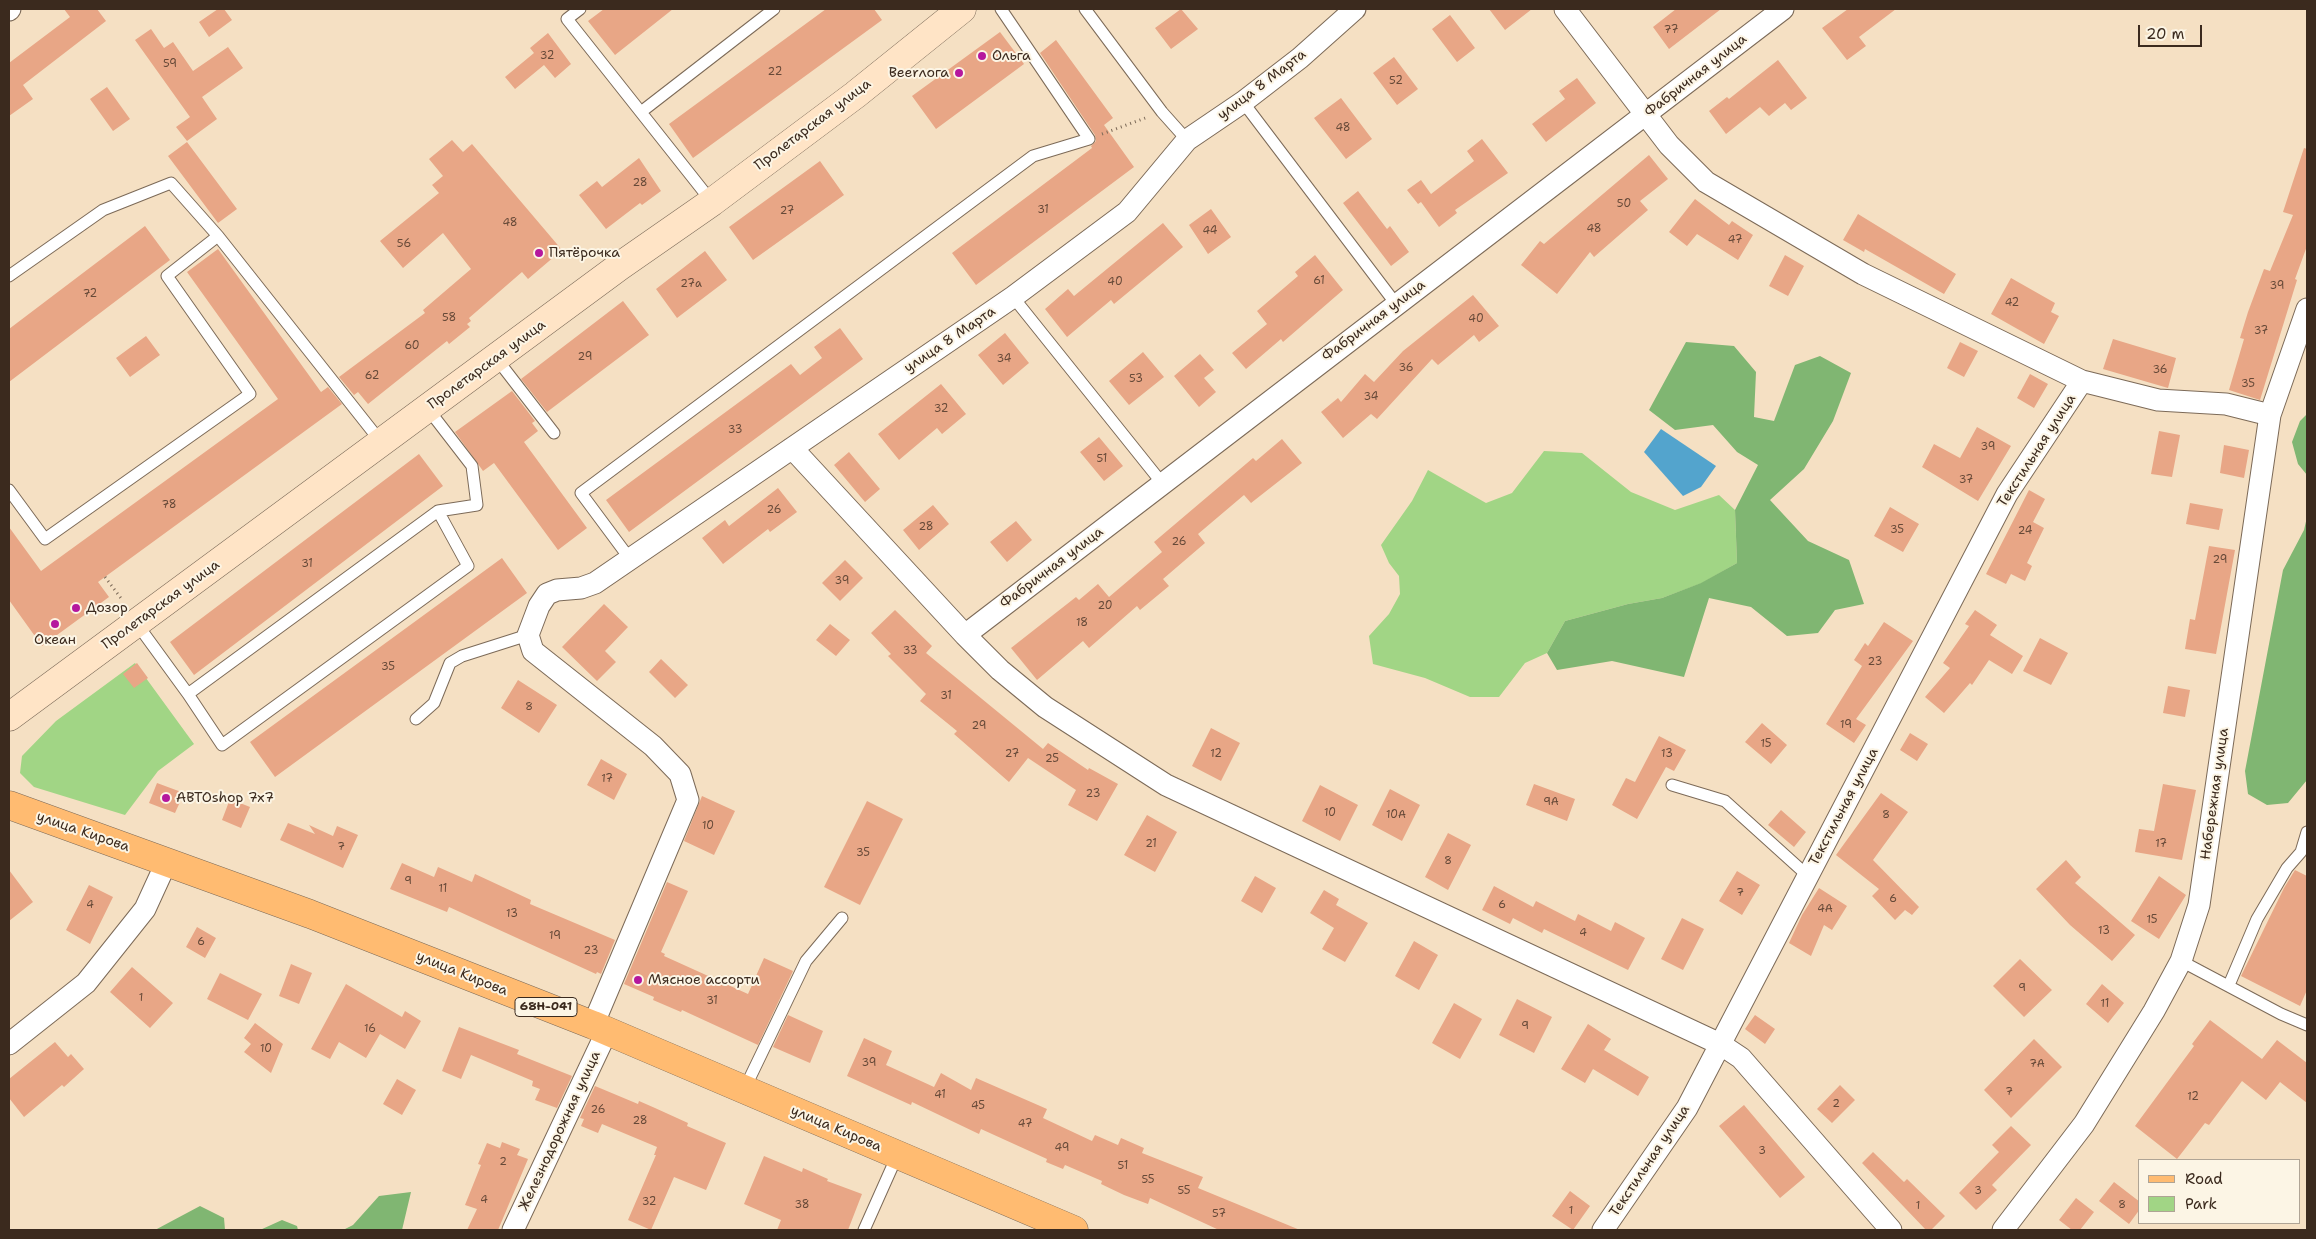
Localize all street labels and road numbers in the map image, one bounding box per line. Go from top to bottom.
street label: Фабричная улица [1642,31,1750,121]
street label: улица 8 Марта [1214,46,1310,124]
street label: Пролетарская улица [751,76,875,174]
street label: Фабричная улица [1319,277,1429,365]
street label: улица 8 Марта [901,303,999,377]
street label: Пролетарская улица [425,317,549,413]
street label: Текстильная улица [1994,391,2080,511]
street label: Фабричная улица [997,524,1107,612]
street label: Пролетарская улица [99,557,223,653]
street label: Набережная улица [2197,727,2233,861]
street label: Текстильная улица [1806,745,1882,869]
street label: улица Кирова [34,808,132,856]
street label: улица Кирова [414,948,510,1000]
road number: 68Н-041 [515,998,577,1016]
street label: Железнодорожная улица [516,1049,604,1213]
street label: улица Кирова [788,1102,884,1156]
street label: Текстильная улица [1606,1102,1694,1220]

